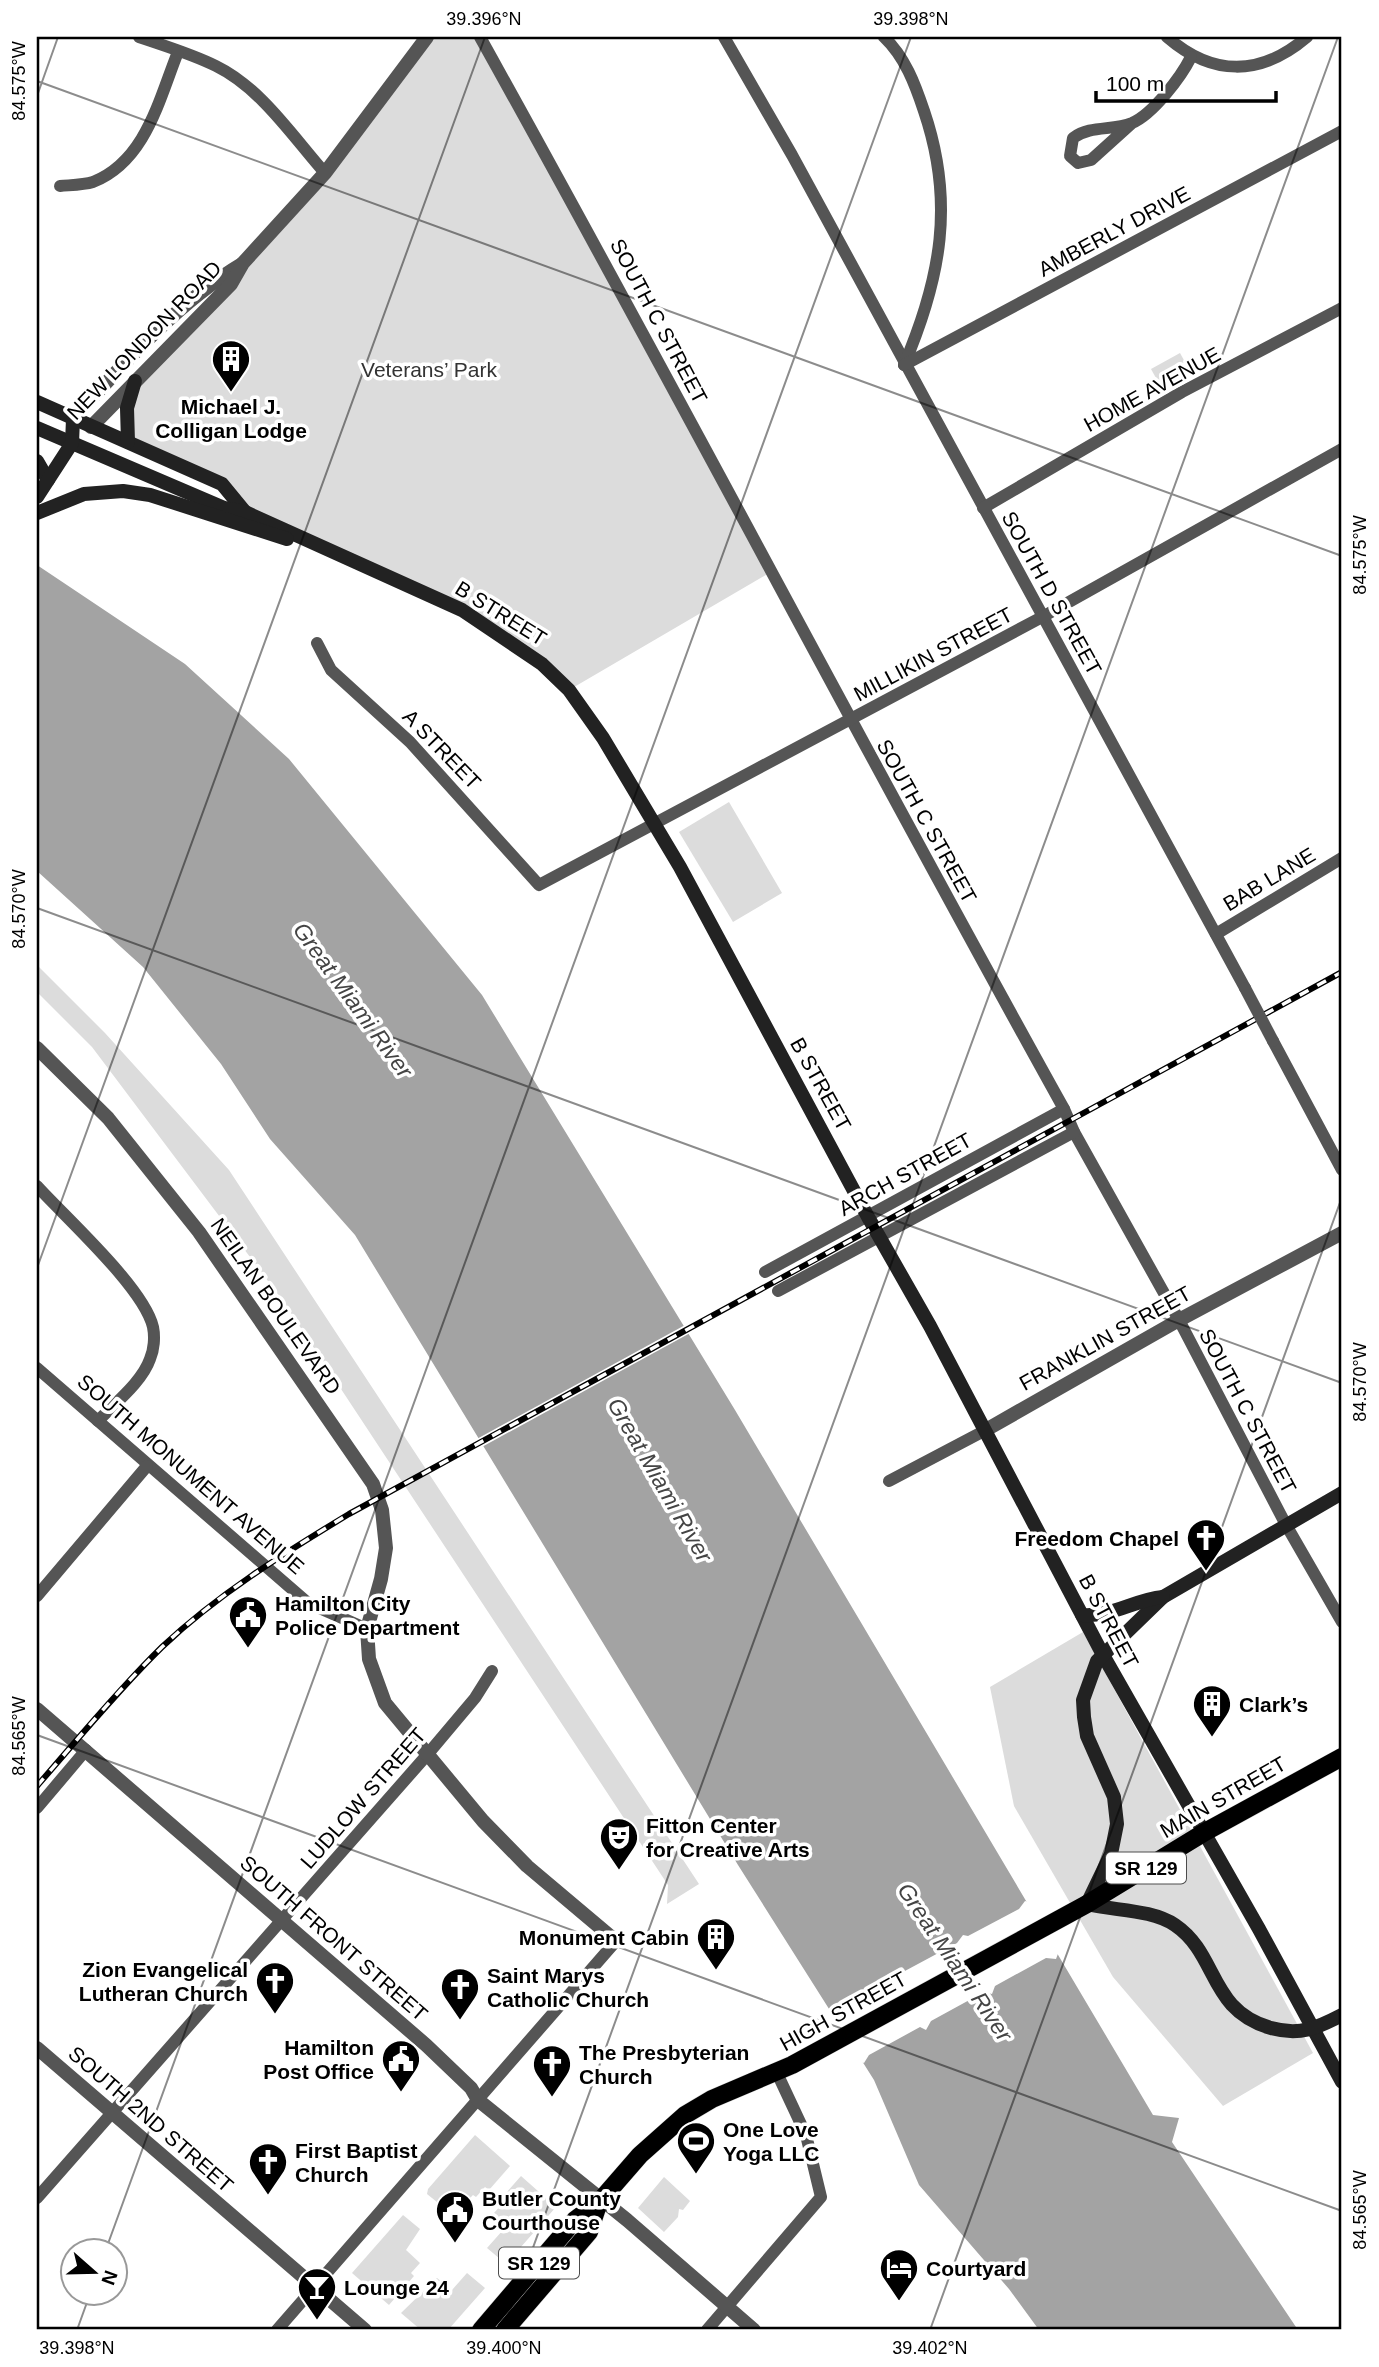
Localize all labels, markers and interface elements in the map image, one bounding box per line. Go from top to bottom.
text: 39.396°N [446,9,522,29]
text: 39.398°N [873,9,949,29]
text: 84.575°W [9,41,29,121]
scale bar [1096,60,1276,104]
text: 100 m [1106,72,1164,95]
street label: AMBERLY DRIVE [1034,181,1194,281]
street label: SOUTH C STREET [606,235,712,407]
street label: NEW LONDON ROAD [62,256,226,424]
building icon: Michael J. Colligan Lodge [210,338,252,393]
street label: HOME AVENUE [1080,342,1224,436]
park label: Veterans’ Park [361,358,497,381]
place label: Michael J. Colligan Lodge [155,395,307,442]
street label: SOUTH D STREET [998,507,1107,679]
text: 84.575°W [1350,515,1370,595]
street label: B STREET [451,576,551,650]
street label: MILLIKIN STREET [850,602,1016,706]
street label: A STREET [398,704,486,794]
street label: SOUTH C STREET [873,735,982,907]
street label: BAB LANE [1219,843,1319,915]
text: 84.570°W [9,869,29,949]
water label: Great Miami River [288,917,419,1084]
street label: B STREET [786,1034,856,1135]
street label: ARCH STREET [835,1128,976,1220]
street label: NEILAN BOULEVARD [206,1214,346,1398]
street label: FRANKLIN STREET [1015,1281,1195,1395]
street label: SOUTH C STREET [1195,1325,1301,1497]
text: 84.570°W [1350,1342,1370,1422]
street label: SOUTH MONUMENT AVENUE [73,1370,309,1578]
water label: Great Miami River [602,1393,718,1568]
church icon: Freedom Chapel [1185,1517,1227,1572]
place label: Freedom Chapel [1014,1527,1179,1550]
street label: B STREET [1075,1570,1143,1672]
place label: Hamilton City Police Department [275,1592,459,1639]
public building icon: Hamilton City Police Department [227,1594,269,1649]
building icon: Clark’s [1191,1683,1233,1738]
place label: Clark’s [1239,1693,1308,1716]
text: 84.565°W [9,1696,29,1776]
street label: LUDLOW STREET [296,1723,430,1873]
street label: MAIN STREET [1156,1752,1290,1842]
place label: Fitton Center for Creative Arts [646,1814,810,1861]
theatre icon: Fitton Center for Creative Arts [598,1816,640,1871]
street label: SOUTH FRONT STREET [236,1851,432,2026]
road number: SR 129 [1106,1852,1186,1884]
water label: Great Miami River [892,1878,1018,2047]
building icon: Monument Cabin [695,1916,737,1971]
place label: Monument Cabin [519,1926,689,1949]
place label: Zion Evangelical Lutheran Church [79,1958,248,2005]
church icon: Zion Evangelical Lutheran Church [254,1960,296,2015]
place label: Saint Marys Catholic Church [487,1964,649,2011]
church icon: Saint Marys Catholic Church [439,1966,481,2021]
street label: HIGH STREET [776,1967,910,2055]
place label: Hamilton Post Office [263,2036,374,2083]
public building icon: Hamilton Post Office [380,2038,422,2093]
street label: SOUTH 2ND STREET [64,2041,238,2197]
place label: The Presbyterian Church [579,2041,749,2088]
church icon: The Presbyterian Church [531,2043,573,2098]
place label: One Love Yoga LLC [723,2118,819,2165]
sports icon: One Love Yoga LLC [675,2120,717,2175]
place label: First Baptist Church [295,2139,418,2186]
church icon: First Baptist Church [247,2141,289,2196]
text: 84.565°W [1350,2170,1370,2250]
place label: Butler County Courthouse [482,2187,621,2234]
public building icon: Butler County Courthouse [434,2189,476,2244]
north arrow [60,2238,130,2308]
hotel icon: Courtyard [878,2247,920,2302]
road number: SR 129 [499,2248,579,2278]
place label: Courtyard [926,2257,1026,2280]
bar icon: Lounge 24 [296,2266,338,2321]
text: N [97,2268,122,2288]
place label: Lounge 24 [344,2276,449,2299]
text: 39.398°N [39,2338,115,2358]
text: 39.400°N [466,2338,542,2358]
text: 39.402°N [892,2338,968,2358]

